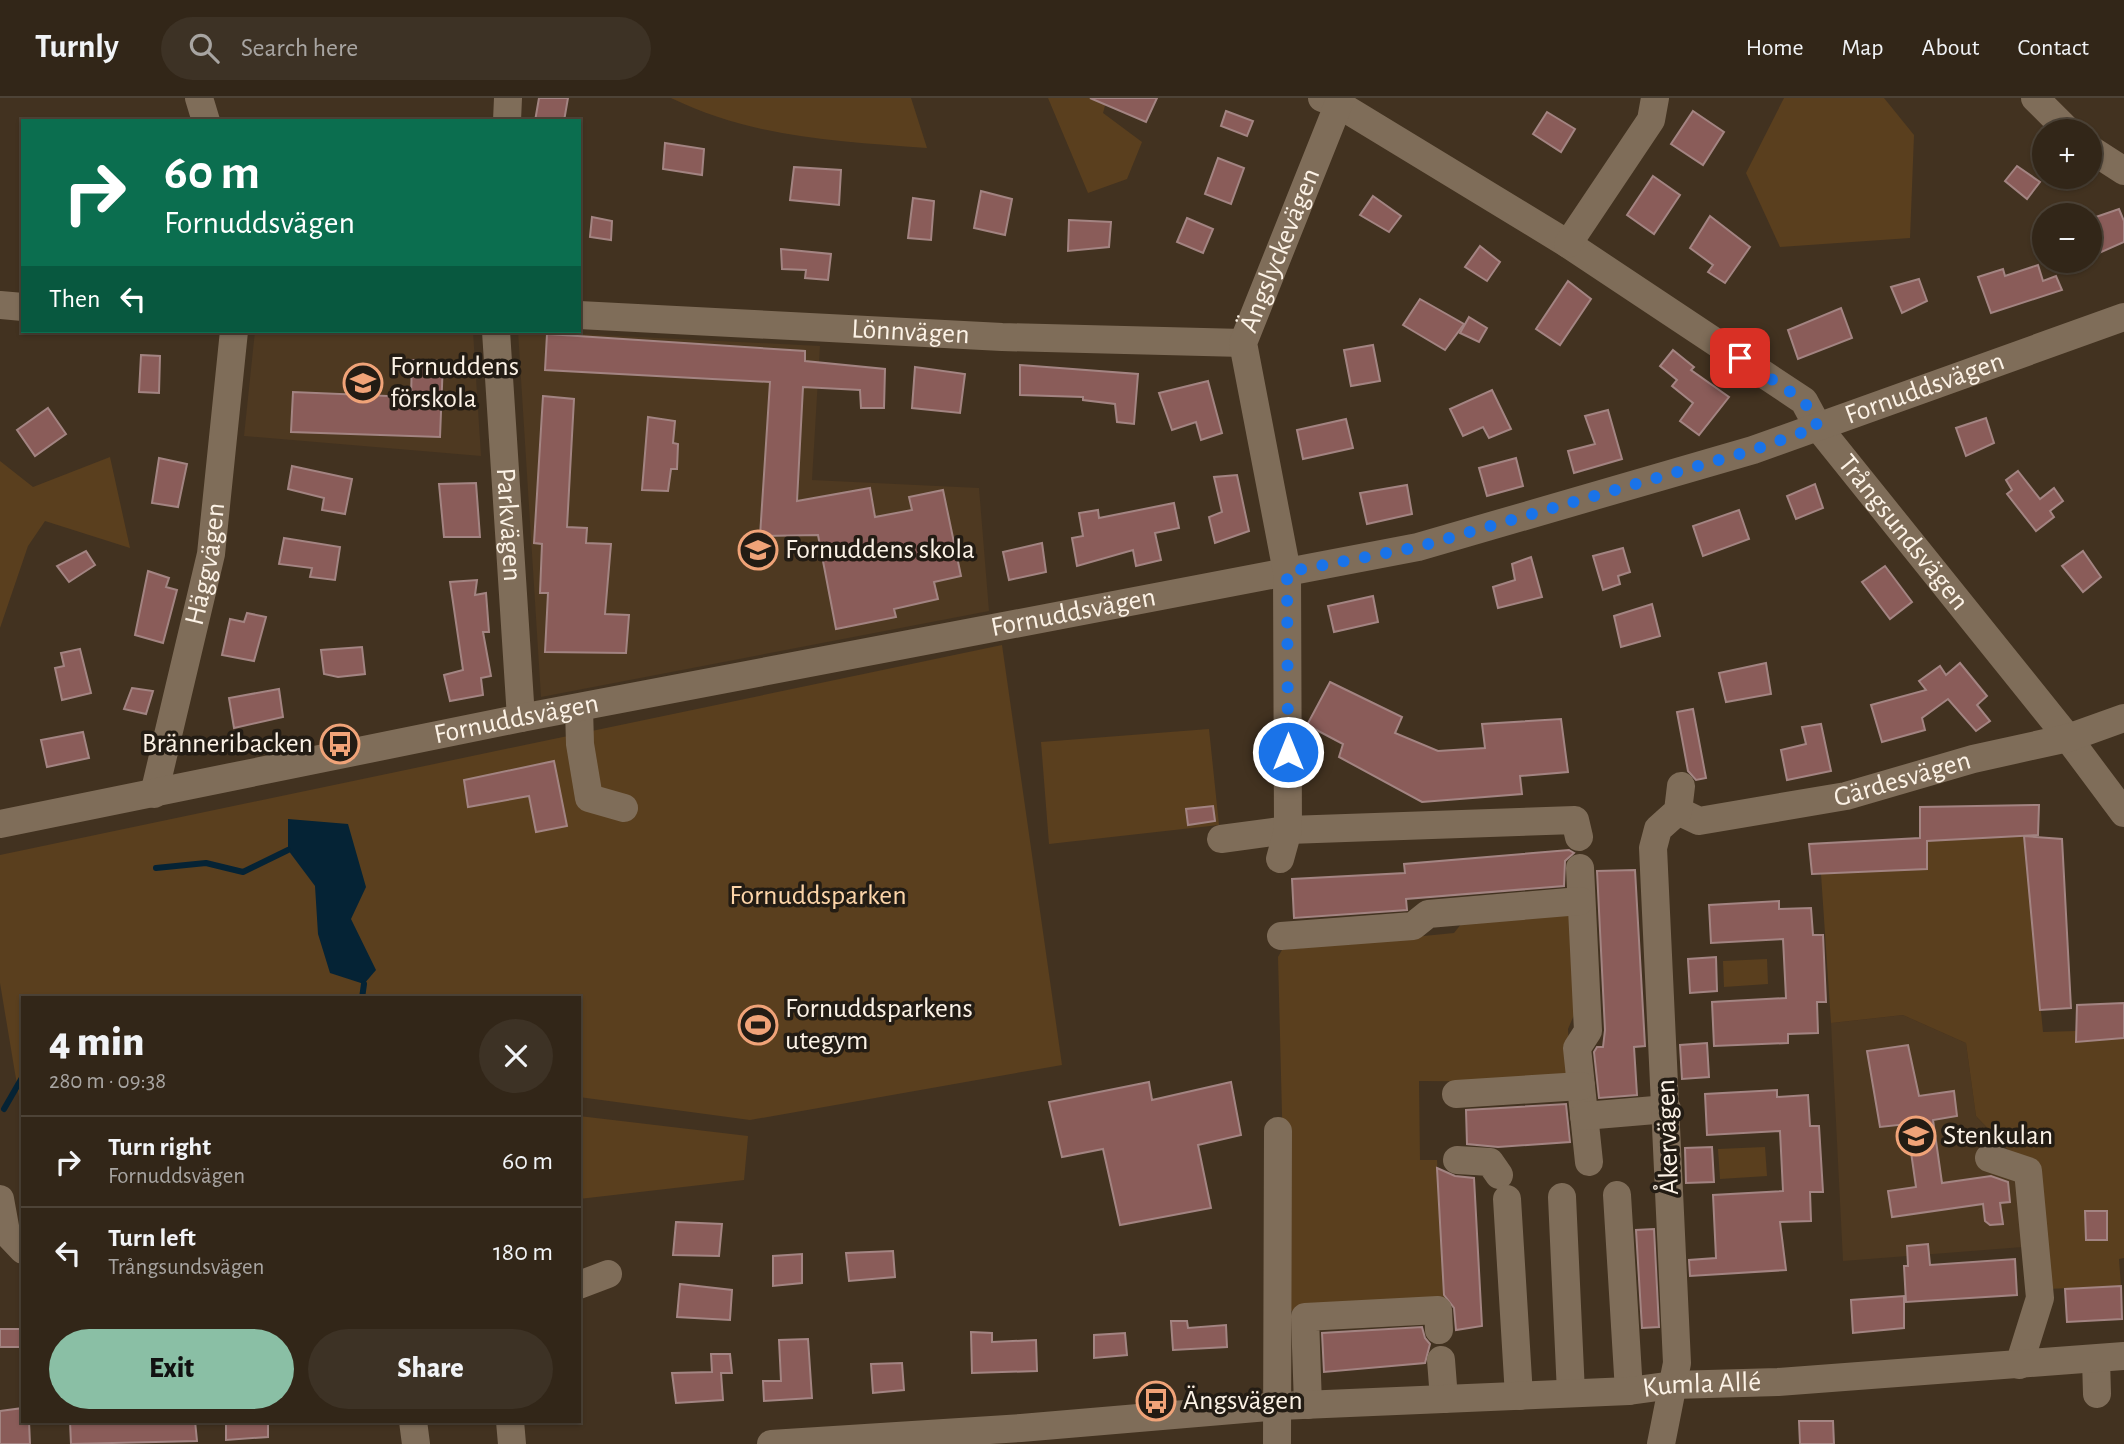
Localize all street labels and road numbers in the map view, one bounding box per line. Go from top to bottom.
street label: Ängslyckevägen [1233,164,1325,336]
street label: Lönnvägen [851,315,970,349]
street label: Fornuddsvägen [1841,347,2008,430]
street label: Trångsundsvägen [1832,450,1974,616]
street label: Parkvägen [491,467,526,582]
street label: Häggvägen [181,501,230,628]
street label: Fornuddsvägen [989,583,1158,642]
street label: Fornuddsvägen [432,689,601,749]
street label: Gärdesvägen [1832,746,1974,812]
street label: Åkervägen [1649,1078,1684,1196]
street label: Kumla Allé [1641,1368,1762,1403]

